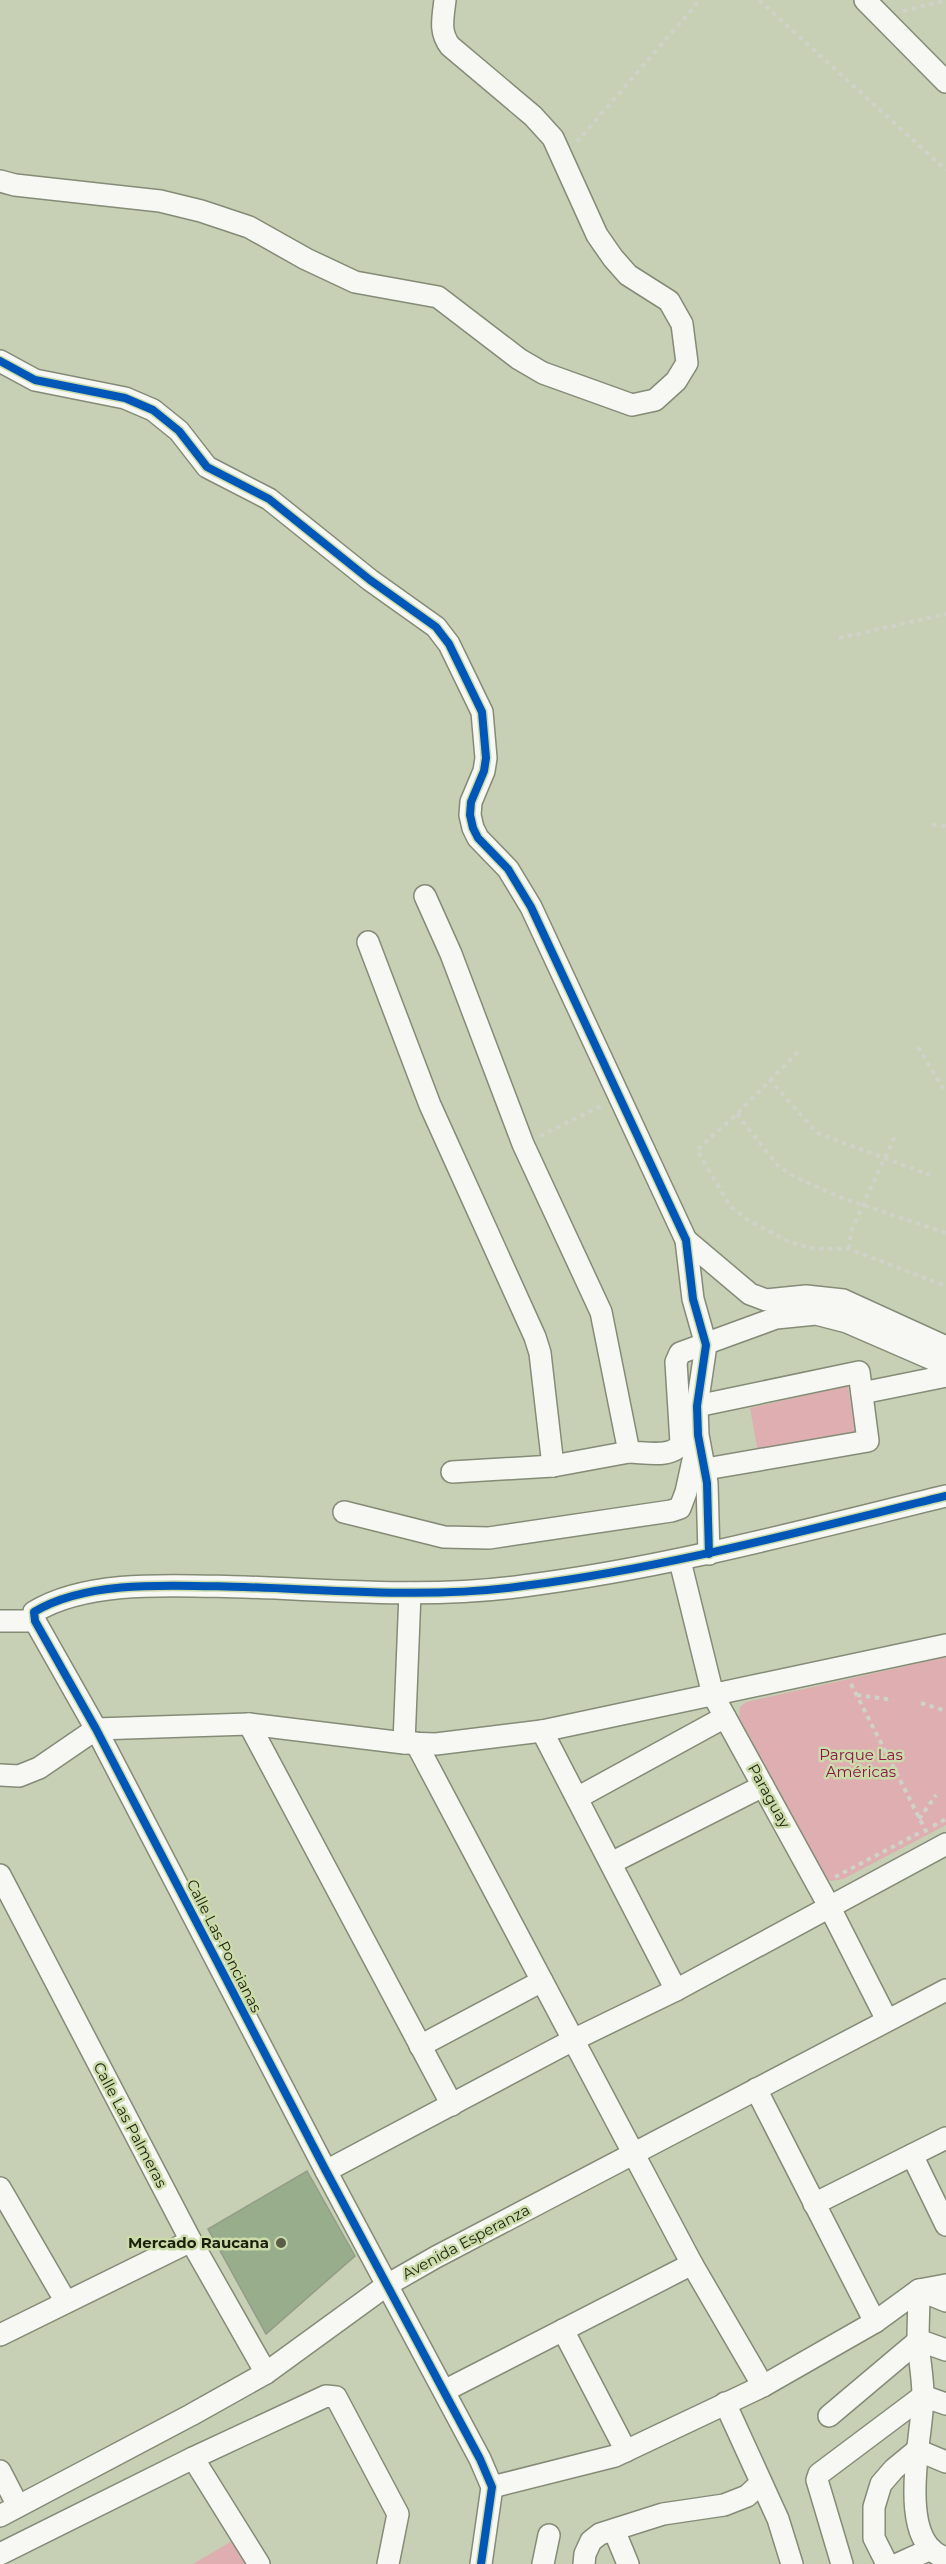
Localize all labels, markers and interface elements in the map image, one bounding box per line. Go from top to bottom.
park label: Parque Las Américas [819,1745,903,1781]
street label: Paraguay [744,1760,795,1832]
street label: Calle Las Poncianas [183,1876,266,2016]
street label: Calle Las Palmeras [89,2059,172,2191]
street label: Avenida Esperanza [399,2200,533,2283]
place label: Mercado Raucana [128,2233,269,2252]
marker: Mercado Raucana [274,2236,288,2250]

